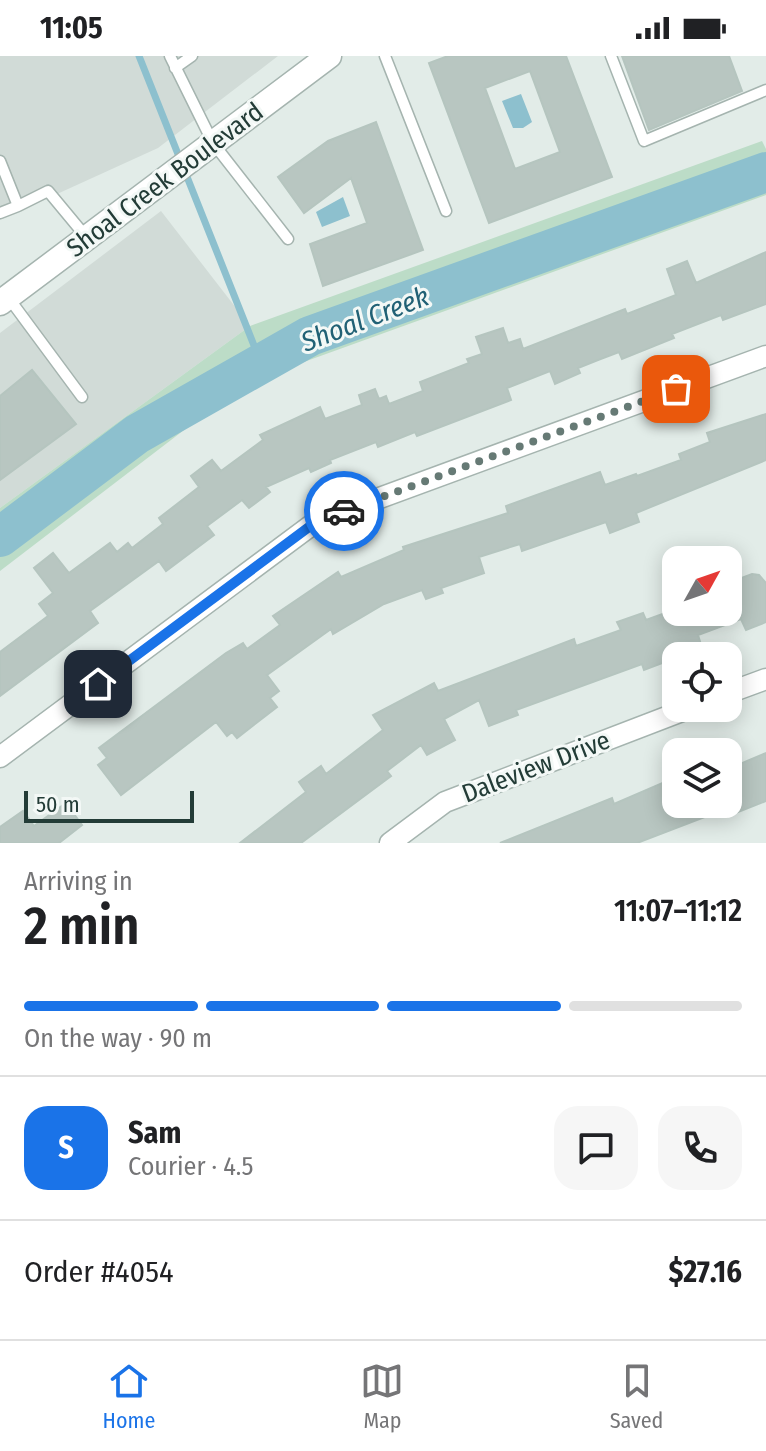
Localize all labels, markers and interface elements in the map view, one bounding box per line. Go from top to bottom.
text: 11:05 [40,10,103,46]
street label: Shoal Creek Boulevard [61,96,269,264]
water label: Shoal Creek [296,280,434,359]
pin [642,355,710,423]
icon: bag [654,367,698,411]
courier [304,471,384,551]
icon: car [322,489,366,533]
north arrow [662,546,742,626]
map controls [662,546,742,818]
button: locate [662,642,742,722]
pin [64,650,132,718]
icon: home [76,662,120,706]
street label: Daleview Drive [458,725,614,809]
button: layers [662,738,742,818]
scale bar [24,787,194,823]
text: 50 m [36,791,80,818]
text: Arriving in [24,866,133,897]
text: 11:07–11:12 [614,893,742,929]
text: 2 min [24,895,140,958]
text: On the way · 90 m [24,1023,212,1054]
button: chat [554,1106,638,1190]
button: phone [658,1106,742,1190]
text: Sam [128,1115,181,1151]
text: S [58,1130,74,1166]
text: Courier · 4.5 [128,1151,254,1182]
text: Order #4054 [24,1254,174,1290]
text: $27.16 [669,1254,742,1290]
tab: Home [103,1359,155,1434]
tab: Map [360,1359,404,1434]
tab: Saved [610,1359,663,1434]

